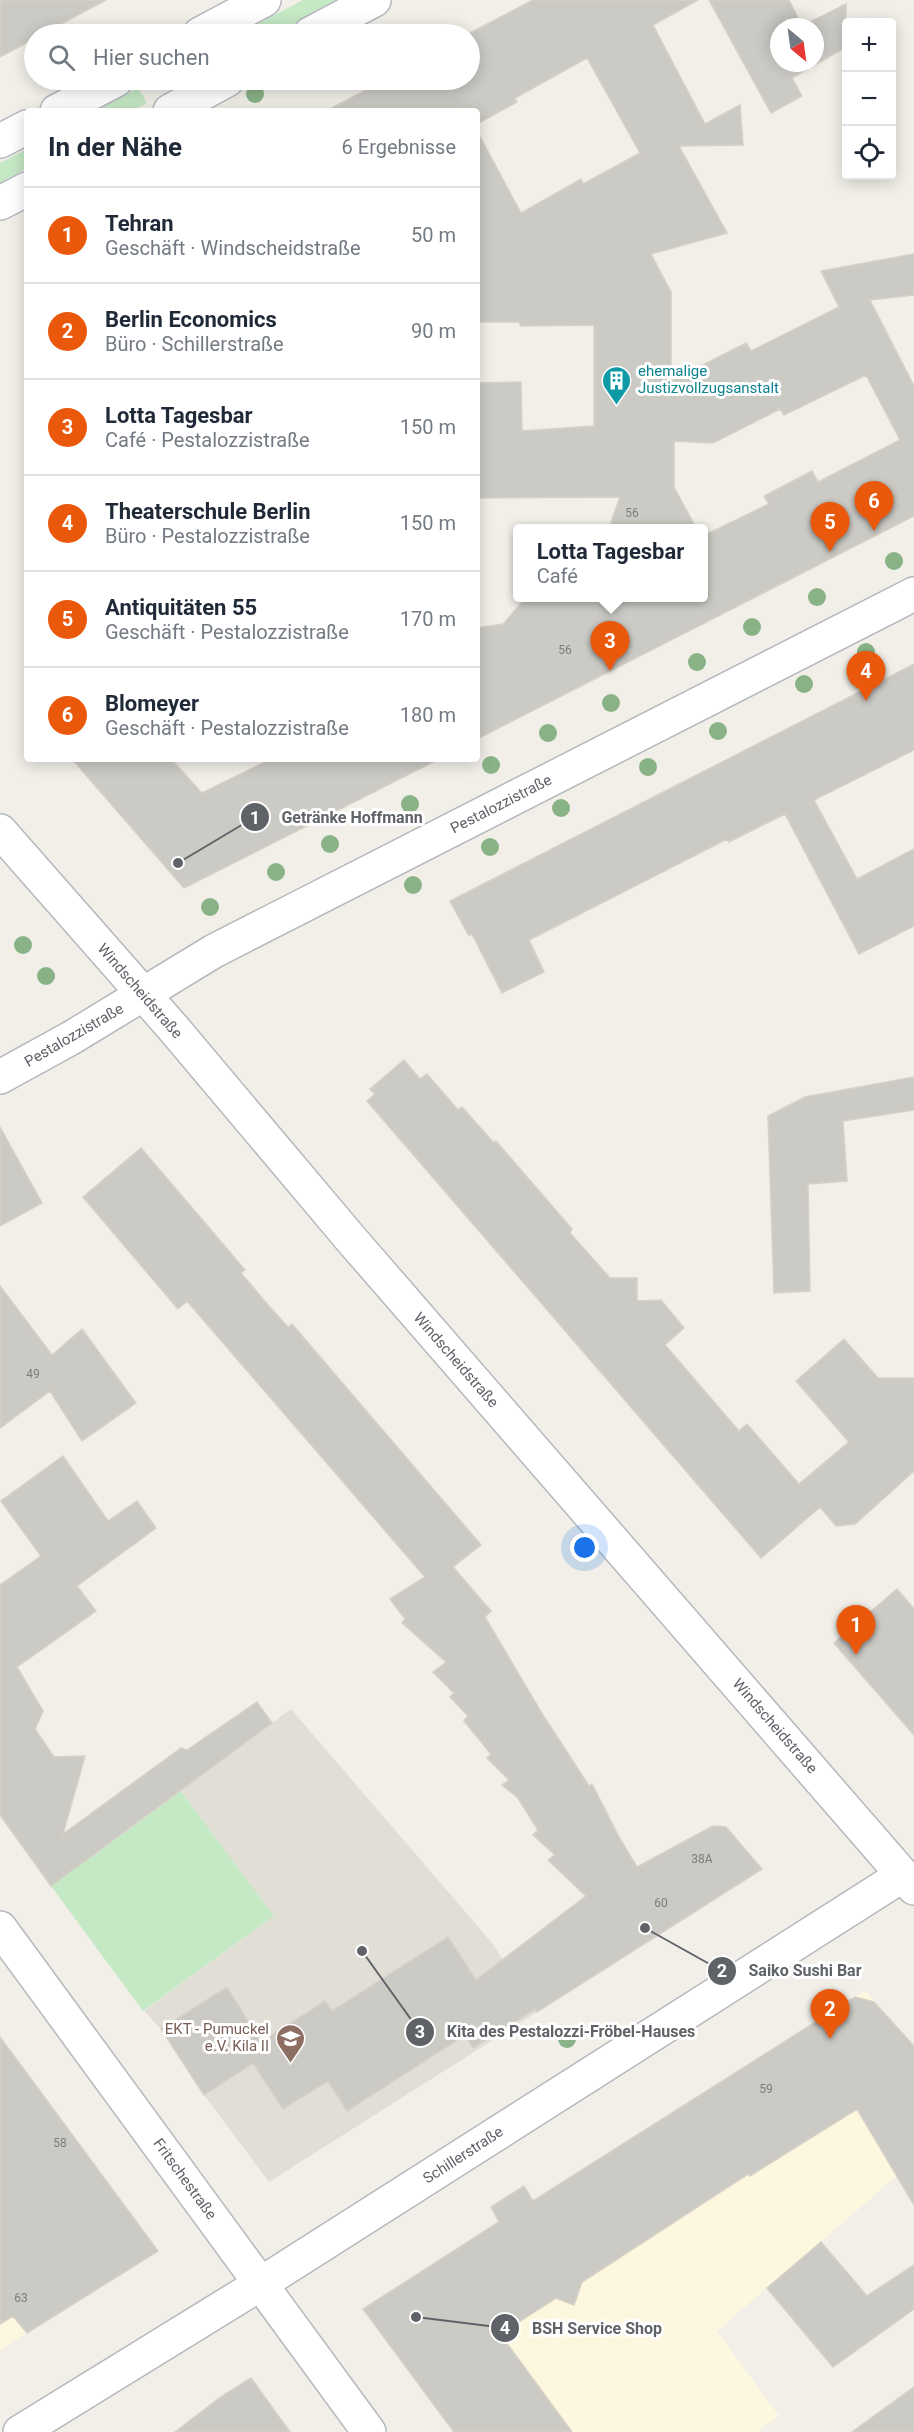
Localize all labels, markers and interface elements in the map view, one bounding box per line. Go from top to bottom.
north arrow [770,18,824,72]
map controls [842,18,896,180]
button: + [842,18,896,72]
search box [24,24,480,90]
icon: search [45,41,78,74]
text: Hier suchen [93,45,210,70]
button: − [842,72,896,126]
button: locate [842,126,896,180]
text: In der Nähe [48,132,182,162]
text: 6 Ergebnisse [342,135,456,159]
text: Tehran [105,211,174,236]
text: 1 [62,223,73,247]
text: 50 m [411,223,456,247]
text: Geschäft · Windscheidstraße [105,236,361,260]
text: Berlin Economics [105,307,277,332]
text: 2 [62,319,73,343]
text: 90 m [411,319,456,343]
text: Büro · Schillerstraße [105,332,284,356]
place label: ehemalige Justizvollzugsanstalt [638,362,779,397]
building icon: ehemalige Justizvollzugsanstalt [601,364,633,406]
text: Lotta Tagesbar [105,403,253,428]
text: 3 [62,415,73,439]
text: 150 m [400,415,456,439]
text: Café · Pestalozzistraße [105,428,310,452]
pin: 6 [854,482,894,531]
text: Theaterschule Berlin [105,499,311,524]
pin: 5 [810,502,850,552]
house number: 56 [625,506,639,520]
text: 4 [62,511,73,535]
text: 150 m [400,511,456,535]
text: Büro · Pestalozzistraße [105,524,310,548]
popup [513,524,708,602]
text: Lotta Tagesbar [537,539,684,564]
text: Café [537,564,578,588]
text: Antiquitäten 55 [105,595,257,620]
text: 5 [62,607,73,631]
text: 170 m [400,607,456,631]
text: Geschäft · Pestalozzistraße [105,620,349,644]
pin: 3 [590,622,630,671]
house number: 56 [558,643,572,657]
pin: 4 [846,652,886,701]
text: Blomeyer [105,691,199,716]
text: 6 [62,703,73,727]
text: 180 m [400,703,456,727]
text: Geschäft · Pestalozzistraße [105,716,349,740]
street label: Pestalozzistraße [447,771,555,837]
callout: Getränke Hoffmann [240,800,435,834]
text: 1 [250,807,260,828]
text: Getränke Hoffmann [281,808,423,827]
street label: Windscheidstraße [94,940,186,1042]
street label: Pestalozzistraße [21,999,127,1071]
street label: Windscheidstraße [410,1309,502,1411]
house number: 49 [26,1367,40,1381]
your location [570,1533,599,1562]
pin: 1 [836,1606,876,1655]
street label: Windscheidstraße [729,1675,821,1777]
house number: 38A [691,1852,713,1866]
house number: 60 [654,1896,668,1910]
callout: Saiko Sushi Bar [707,1954,874,1988]
text: 2 [717,1960,727,1981]
text: Saiko Sushi Bar [748,1961,862,1980]
pin: 2 [810,1990,850,2039]
callout: Kita des Pestalozzi-Fröbel-Hauses [405,2015,708,2049]
place label: EKT - Pumuckel e.V. Kila II [165,2020,269,2055]
text: 3 [415,2021,425,2042]
school or university icon: EKT - Pumuckel e.V. Kila II [274,2022,306,2064]
text: Kita des Pestalozzi-Fröbel-Hauses [447,2022,695,2041]
house number: 59 [759,2082,773,2096]
street label: Schillerstraße [420,2123,506,2187]
street label: Fritschestraße [149,2135,221,2223]
house number: 58 [53,2136,67,2150]
house number: 63 [14,2291,28,2305]
callout: BSH Service Shop [490,2311,674,2345]
text: 4 [500,2317,510,2338]
text: BSH Service Shop [532,2319,662,2338]

